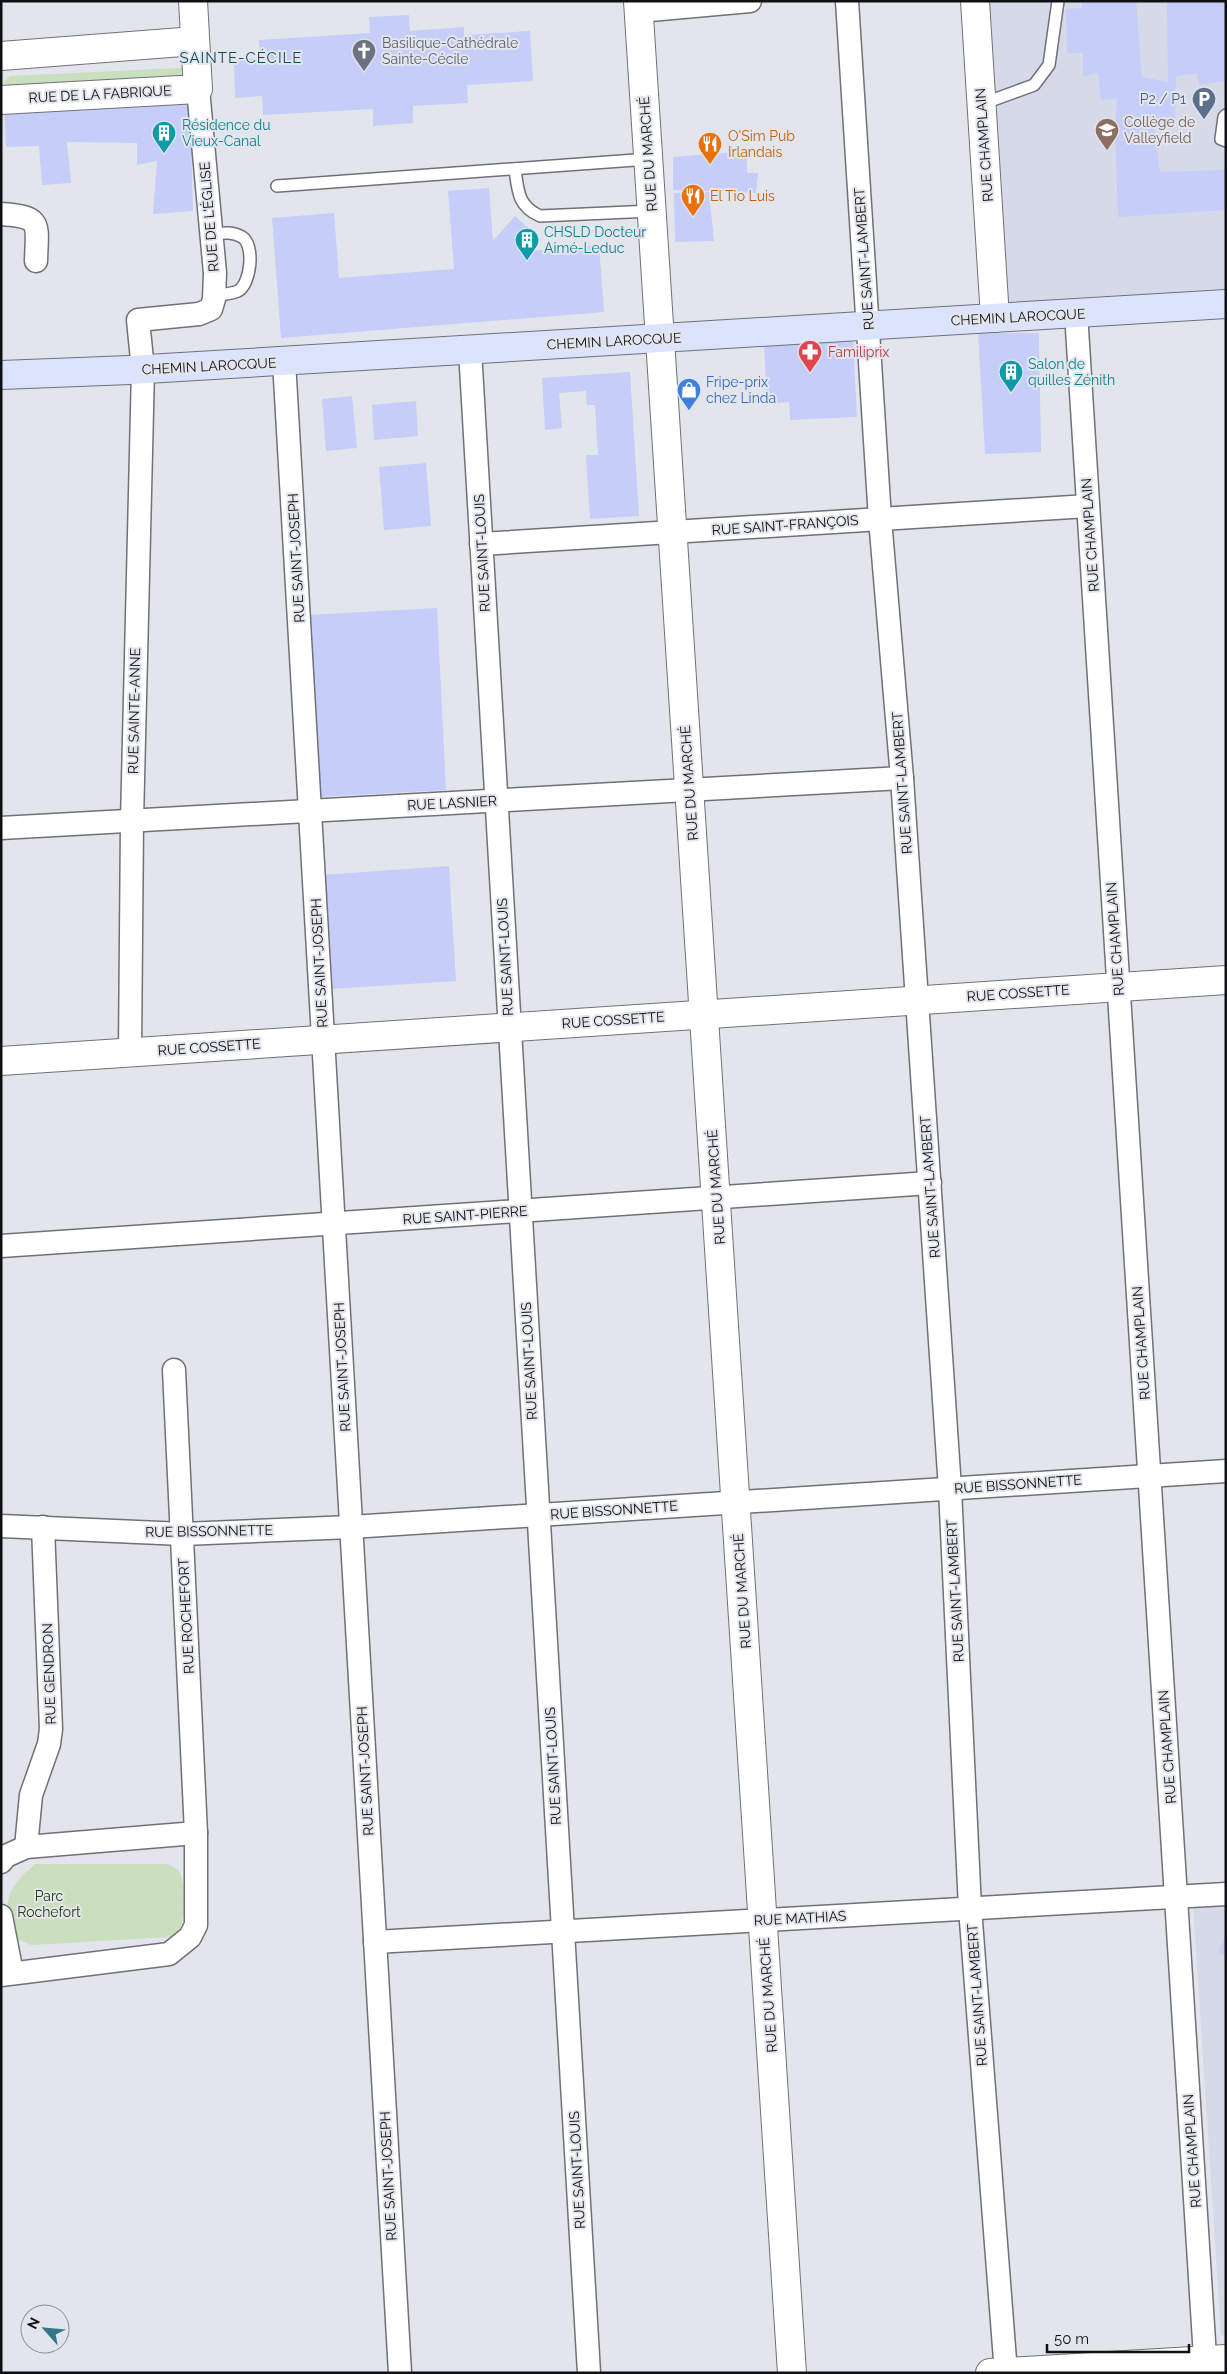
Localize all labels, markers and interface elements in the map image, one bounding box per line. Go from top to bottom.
place label: Basilique-Cathédrale Sainte-Cécile [382,35,518,67]
church icon: Basilique-Cathédrale Sainte-Cécile [351,38,377,72]
district label: SAINTE-CÉCILE [180,49,302,67]
street label: RUE DE LA FABRIQUE [28,82,172,106]
parking icon: P2 / P1 [1191,86,1217,120]
street label: RUE CHAMPLAIN [972,88,996,202]
place label: P2 / P1 [1140,91,1186,107]
street label: RUE DU MARCHÉ [635,96,660,212]
place label: Collège de Valleyfield [1124,114,1195,146]
place label: Résidence du Vieux-Canal [182,117,270,149]
school or university icon: Collège de Valleyfield [1094,117,1120,151]
building icon: Résidence du Vieux-Canal [151,120,177,154]
place label: O'Sim Pub Irlandais [728,128,795,160]
restaurant icon: O'Sim Pub Irlandais [697,131,723,165]
street label: RUE DE L'ÉGLISE [195,161,222,273]
restaurant icon: El Tio Luis [680,183,706,217]
street label: RUE SAINT-LAMBERT [851,187,877,331]
place label: El Tio Luis [710,188,775,204]
place label: CHSLD Docteur Aimé-Leduc [544,224,646,256]
building icon: CHSLD Docteur Aimé-Leduc [514,227,540,261]
street label: CHEMIN LAROCQUE [950,305,1086,329]
street label: CHEMIN LAROCQUE [546,329,682,353]
pharmacy icon: Familiprix [797,339,823,373]
place label: Familiprix [828,344,889,360]
street label: CHEMIN LAROCQUE [141,354,277,378]
place label: Salon de quilles Zénith [1028,356,1115,388]
building icon: Salon de quilles Zénith [998,359,1024,393]
place label: Fripe-prix chez Linda [706,374,776,406]
shop icon: Fripe-prix chez Linda [676,377,702,411]
street label: RUE CHAMPLAIN [1078,478,1102,592]
street label: RUE SAINT-JOSEPH [285,493,307,623]
street label: RUE SAINT-LOUIS [471,493,493,612]
street label: RUE SAINT-FRANÇOIS [711,512,859,538]
street label: RUE SAINTE-ANNE [125,648,143,774]
street label: RUE SAINT-LAMBERT [889,711,915,855]
street label: RUE DU MARCHÉ [676,725,701,841]
street label: RUE LASNIER [407,793,497,813]
street label: RUE CHAMPLAIN [1103,882,1127,996]
street label: RUE SAINT-LOUIS [494,897,516,1016]
street label: RUE SAINT-JOSEPH [308,898,330,1028]
street label: RUE COSSETTE [966,981,1070,1005]
street label: RUE COSSETTE [561,1008,665,1032]
street label: RUE COSSETTE [157,1035,261,1059]
street label: RUE SAINT-LAMBERT [917,1115,943,1259]
street label: RUE DU MARCHÉ [703,1129,728,1245]
street label: RUE SAINT-PIERRE [402,1203,528,1227]
street label: RUE CHAMPLAIN [1129,1286,1153,1400]
street label: RUE SAINT-LOUIS [518,1301,540,1420]
street label: RUE SAINT-JOSEPH [331,1302,353,1432]
street label: RUE BISSONNETTE [954,1472,1082,1496]
street label: RUE BISSONNETTE [550,1498,678,1522]
street label: RUE SAINT-LAMBERT [943,1519,967,1663]
street label: RUE BISSONNETTE [145,1522,273,1540]
street label: RUE DU MARCHÉ [729,1533,754,1649]
street label: RUE ROCHEFORT [175,1557,197,1674]
street label: RUE GENDRON [39,1623,59,1725]
street label: RUE CHAMPLAIN [1155,1690,1179,1804]
street label: RUE SAINT-JOSEPH [354,1706,376,1836]
street label: RUE SAINT-LOUIS [542,1706,564,1825]
park label: Parc Rochefort [17,1888,81,1920]
street label: RUE MATHIAS [753,1908,847,1928]
street label: RUE SAINT-LAMBERT [964,1923,990,2067]
street label: RUE DU MARCHÉ [755,1937,780,2053]
street label: RUE CHAMPLAIN [1180,2094,1204,2208]
street label: RUE SAINT-LOUIS [566,2110,588,2229]
street label: RUE SAINT-JOSEPH [377,2111,399,2241]
north arrow [20,2304,70,2354]
text: N [24,2315,43,2331]
scale bar [1047,2322,1190,2354]
text: 50 m [1054,2330,1089,2348]

